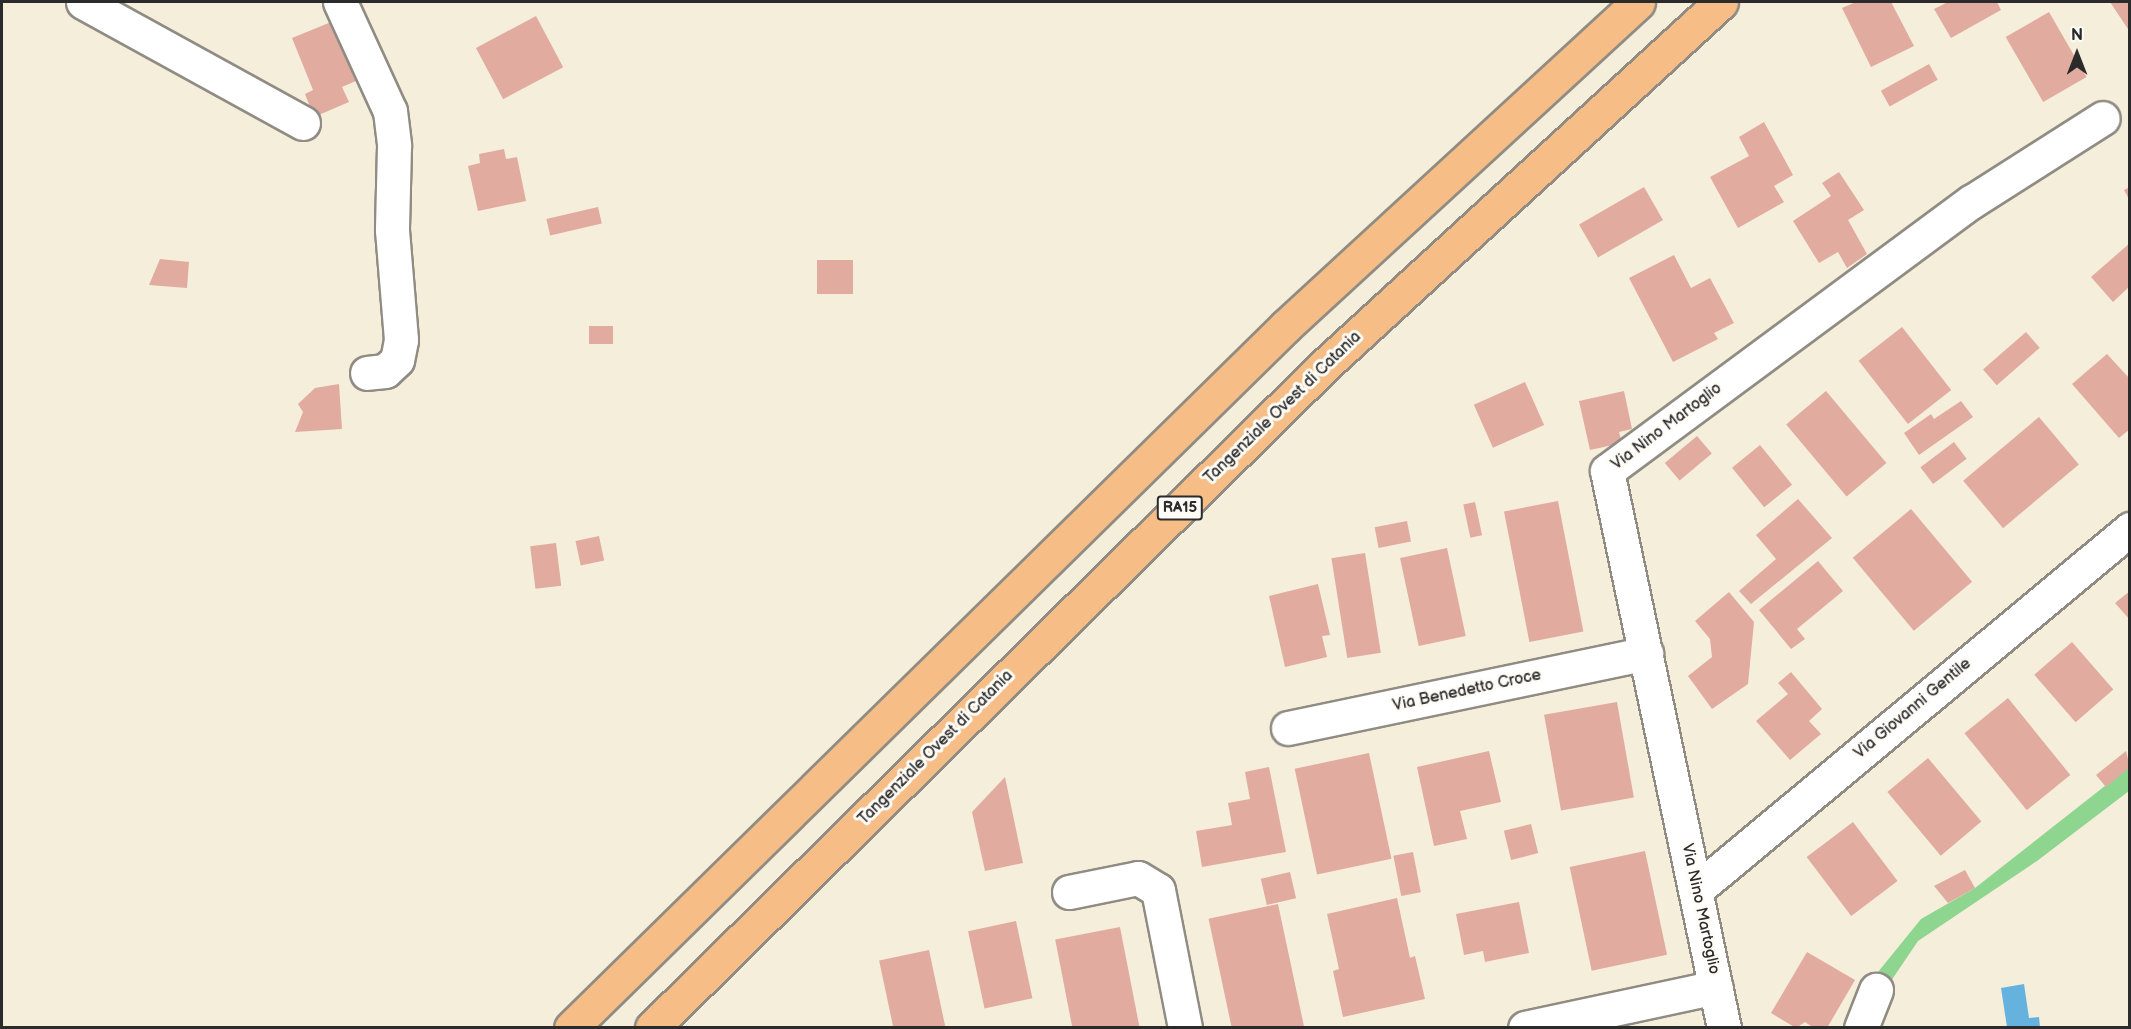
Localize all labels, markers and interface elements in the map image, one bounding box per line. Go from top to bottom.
north arrow [2047,24,2107,84]
text: N [2071,26,2083,45]
street label: Tangenziale Ovest di Catania [1201,328,1365,488]
street label: Via Nino Martoglio [1608,379,1726,475]
road number: RA15 [1156,496,1204,520]
street label: Via Giovanni Gentile [1851,655,1975,763]
street label: Via Benedetto Croce [1391,666,1543,716]
street label: Tangenziale Ovest di Catania [855,667,1017,829]
street label: Via Nino Martoglio [1677,842,1723,976]

